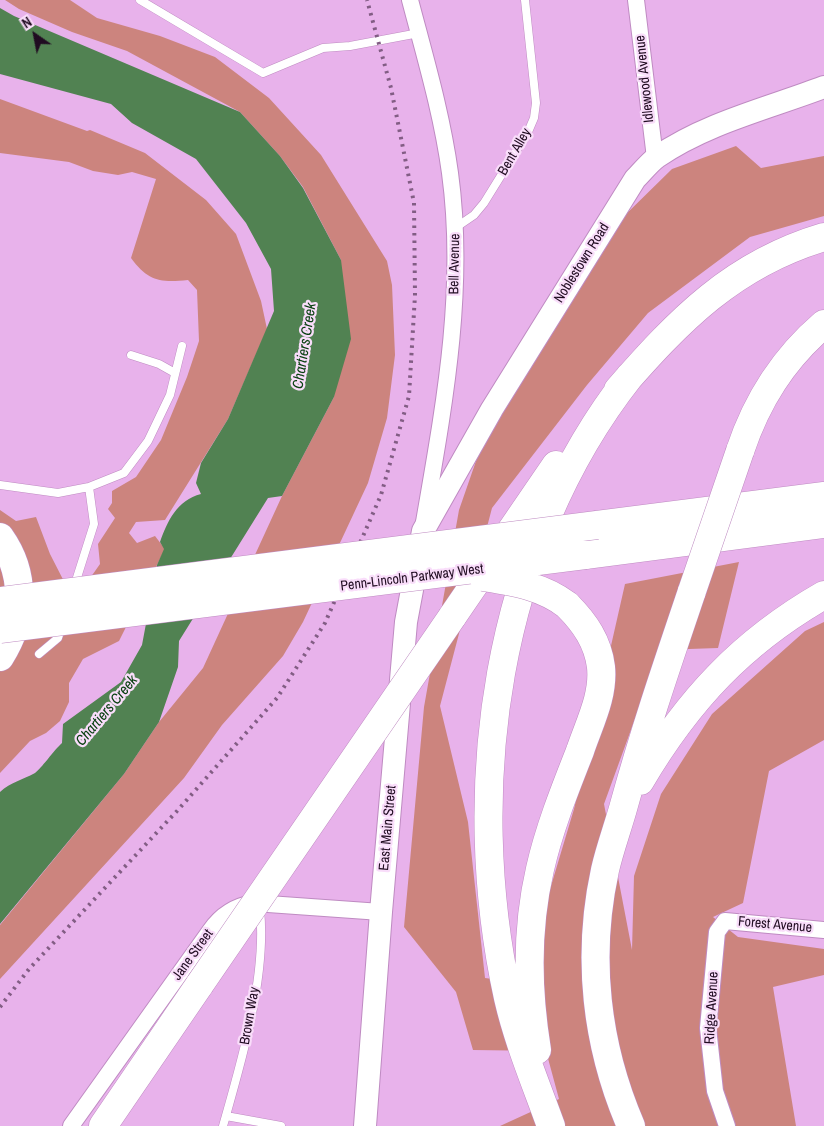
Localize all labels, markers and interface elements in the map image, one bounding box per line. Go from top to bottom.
north arrow [10,10,60,60]
text: N [18,13,35,32]
street label: Idlewood Avenue [632,34,658,124]
street label: Bent Alley [495,125,535,179]
street label: Noblestown Road [551,220,613,306]
street label: Bell Avenue [446,233,464,295]
water label: Chartiers Creek [289,302,321,390]
street label: Penn-Lincoln Parkway West [340,561,484,595]
water label: Chartiers Creek [72,672,142,750]
street label: East Main Street [376,785,400,871]
street label: Forest Avenue [737,913,813,937]
street label: Jane Street [169,926,217,984]
street label: Ridge Avenue [702,971,722,1045]
street label: Brown Way [237,986,263,1046]

